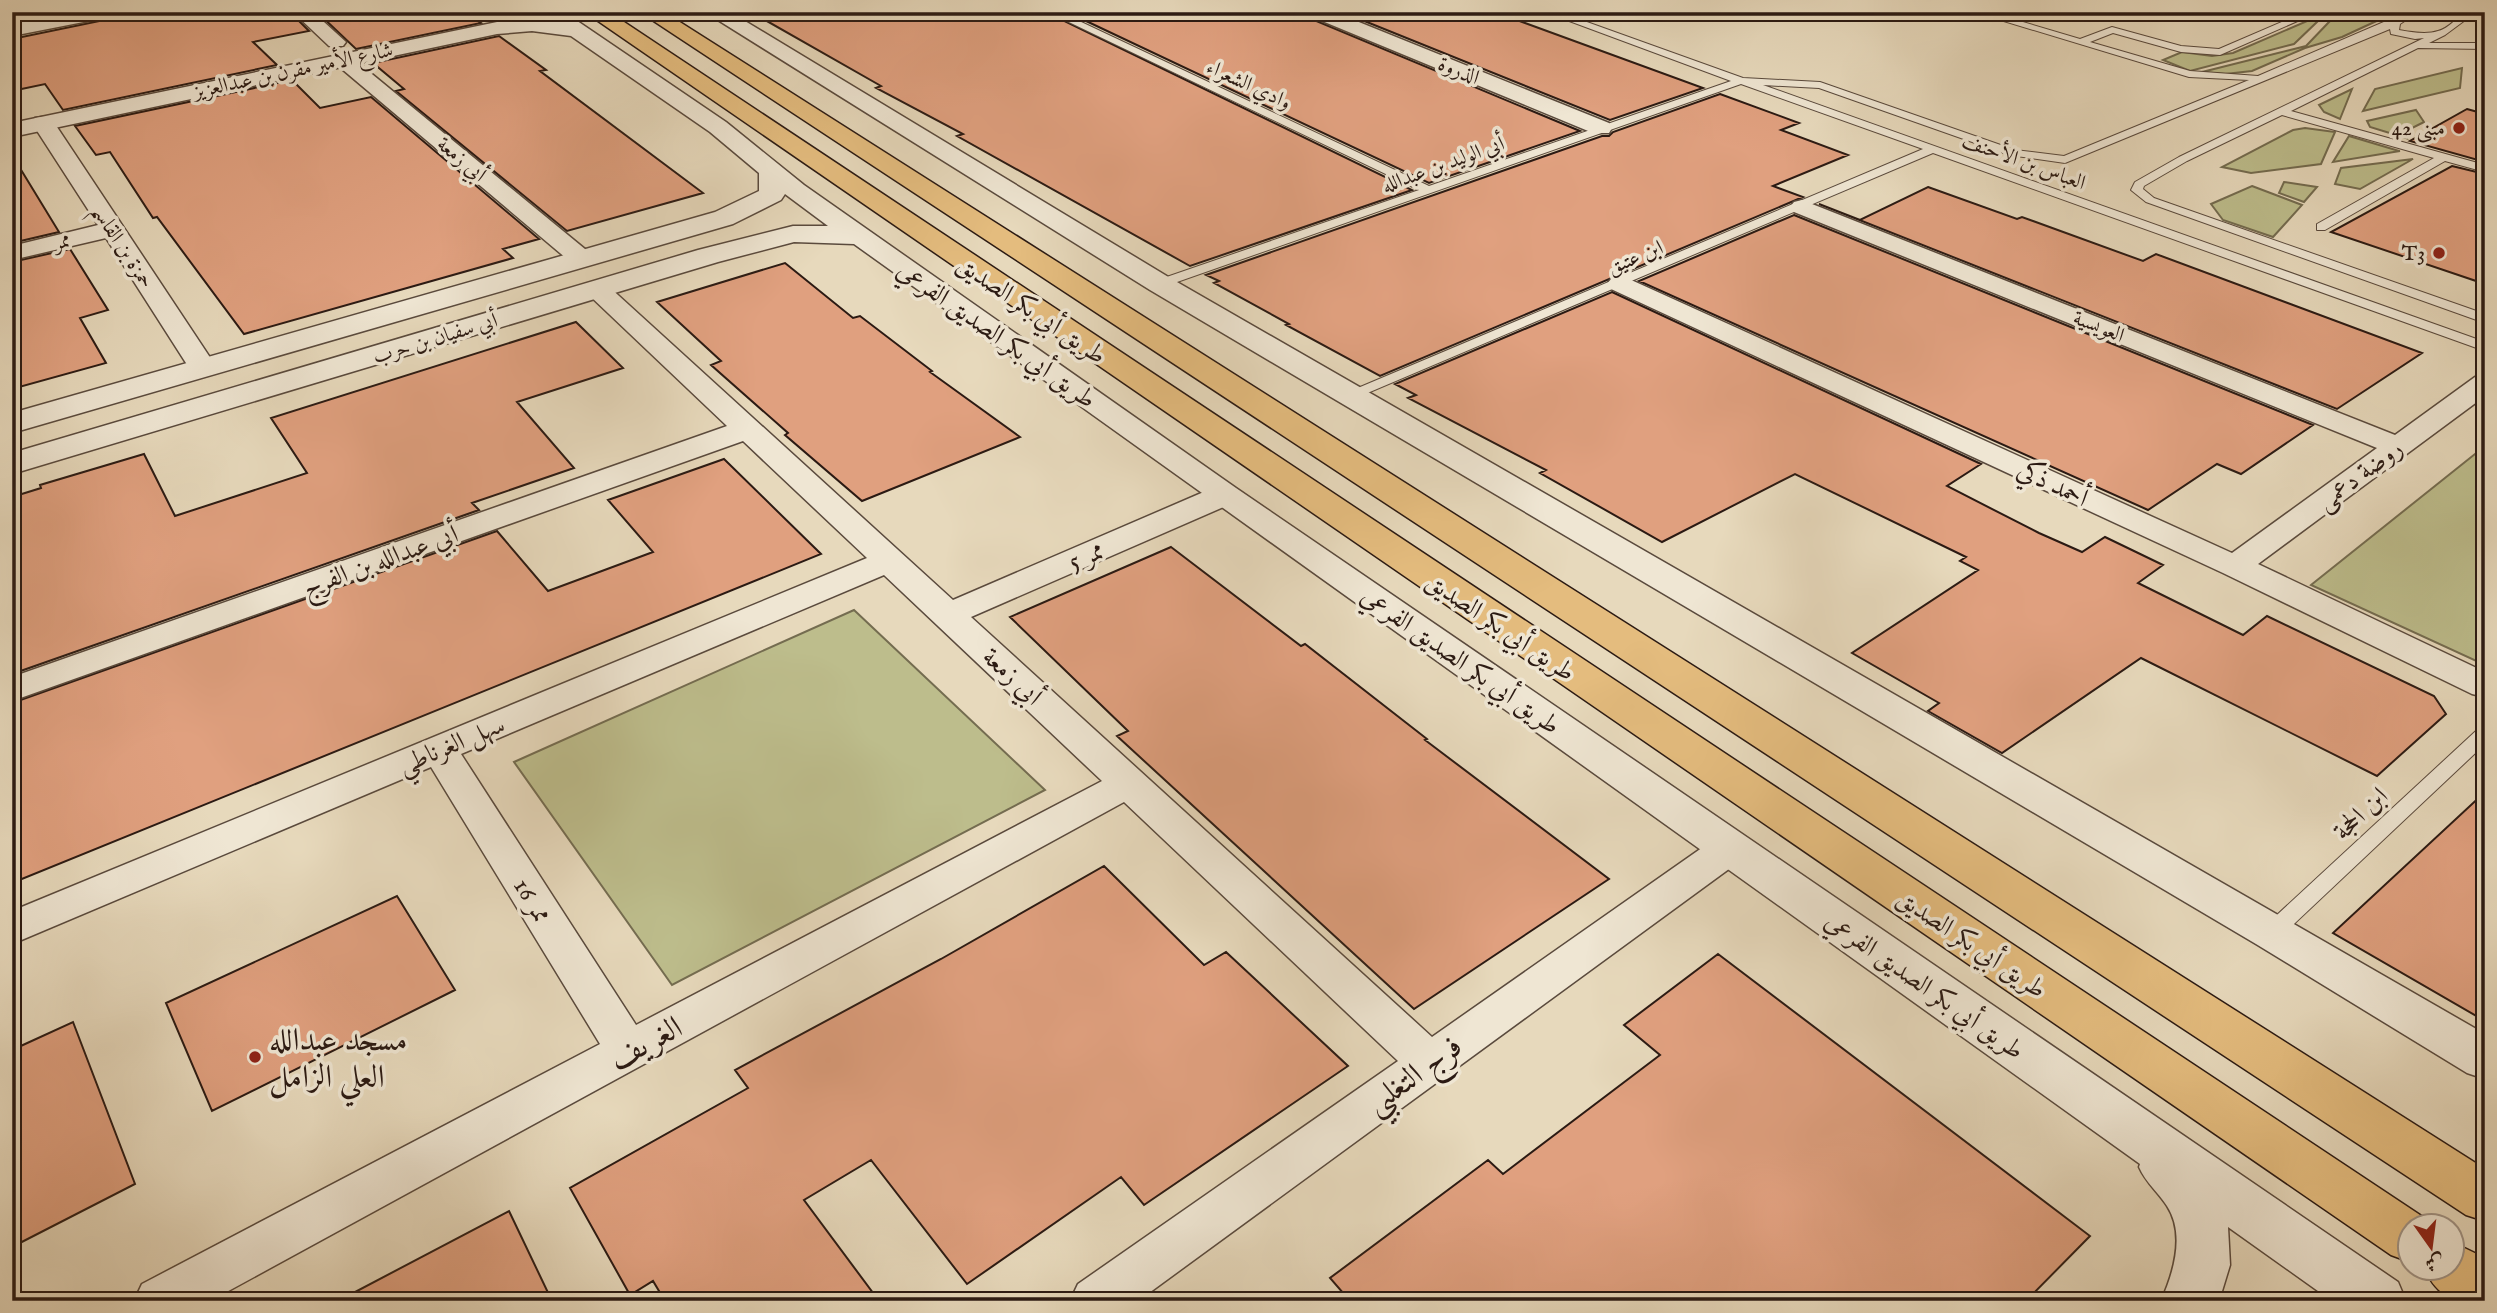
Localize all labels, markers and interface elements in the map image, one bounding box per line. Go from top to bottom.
street label: شارع الأمير مقرن بن عبدالعزيز [188,34,396,109]
street label: الذروة [1434,51,1483,92]
street label: وادي الشعراء [1201,54,1295,118]
place label: مبنى 42 [2392,116,2445,143]
marker: مبنى 42 [2451,120,2467,136]
street label: العباس بن الأحنف [1958,125,2090,197]
street label: أبي الوليد بن عبدالله [1377,128,1509,202]
street label: أبي زمعة [429,129,494,190]
street label: حمزة بن القاسم [79,200,159,297]
street label: ممر [49,227,74,258]
street label: ابن عتيق [1604,235,1667,282]
place label: T3 [2402,241,2425,268]
marker: T3 [2431,245,2447,261]
street label: طريق أبي بكر الصديق [948,246,1114,376]
street label: طريق أبي بكر الصديق الفرعي [888,252,1104,420]
street label: أبي سفيان بن حرب [369,305,502,373]
street label: العويسية [2069,305,2128,350]
street label: روضة دعمى [2310,432,2410,518]
street label: أحمد ذكي [2010,452,2094,519]
street label: أبي عبدالله بن الفرج [297,516,465,611]
street label: ممر 5 [1064,534,1110,579]
street label: طريق أبي بكر الصديق [1417,563,1583,693]
street label: طريق أبي بكر الصديق الفرعي [1352,578,1568,746]
street label: أبي زمعة [972,639,1050,716]
street label: سهل الغرناطي [393,708,513,789]
street label: ابن الحجة [2326,780,2396,848]
street label: ممر 16 [505,872,558,929]
street label: طريق أبي بكر الصديق [1888,880,2054,1010]
street label: طريق أبي بكر الصديق الفرعي [1816,903,2032,1071]
street label: الغريف [602,1008,690,1080]
place label: مسجد عبدالله العلي الزامل [269,1021,407,1107]
street label: فرج التغلبي [1358,1027,1475,1131]
marker: مسجد عبدالله العلي الزامل [247,1049,263,1065]
north arrow [2396,1212,2466,1282]
text: ش [2423,1248,2447,1275]

